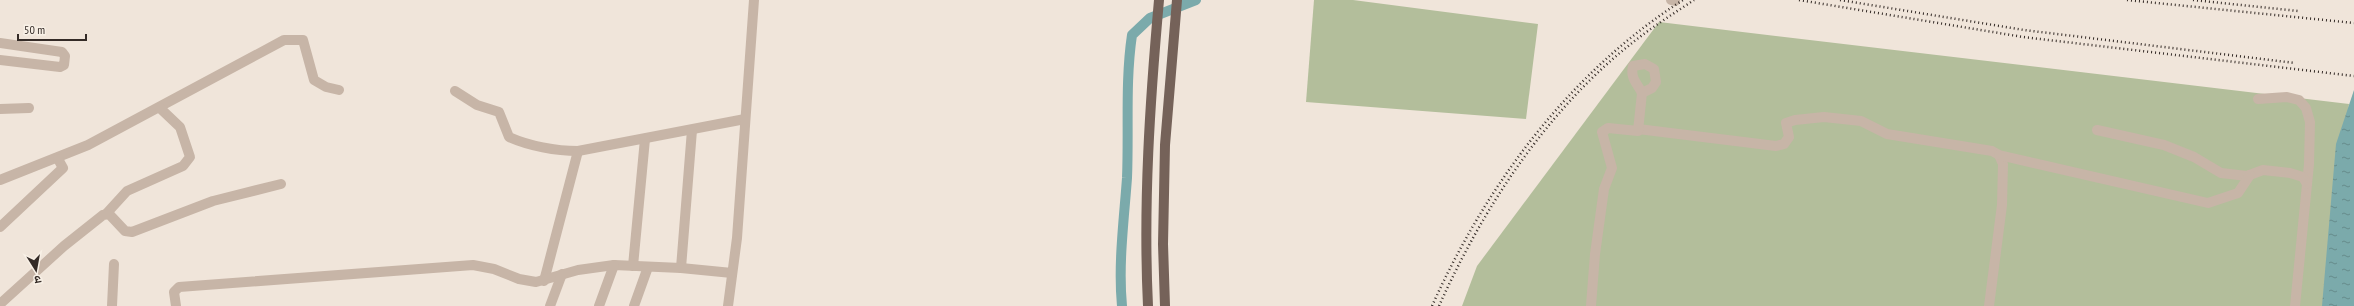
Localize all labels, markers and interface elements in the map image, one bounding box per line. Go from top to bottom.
scale bar [18,16,86,42]
text: 50 m [24,22,45,37]
north arrow [16,250,56,290]
text: उ [33,272,42,287]

